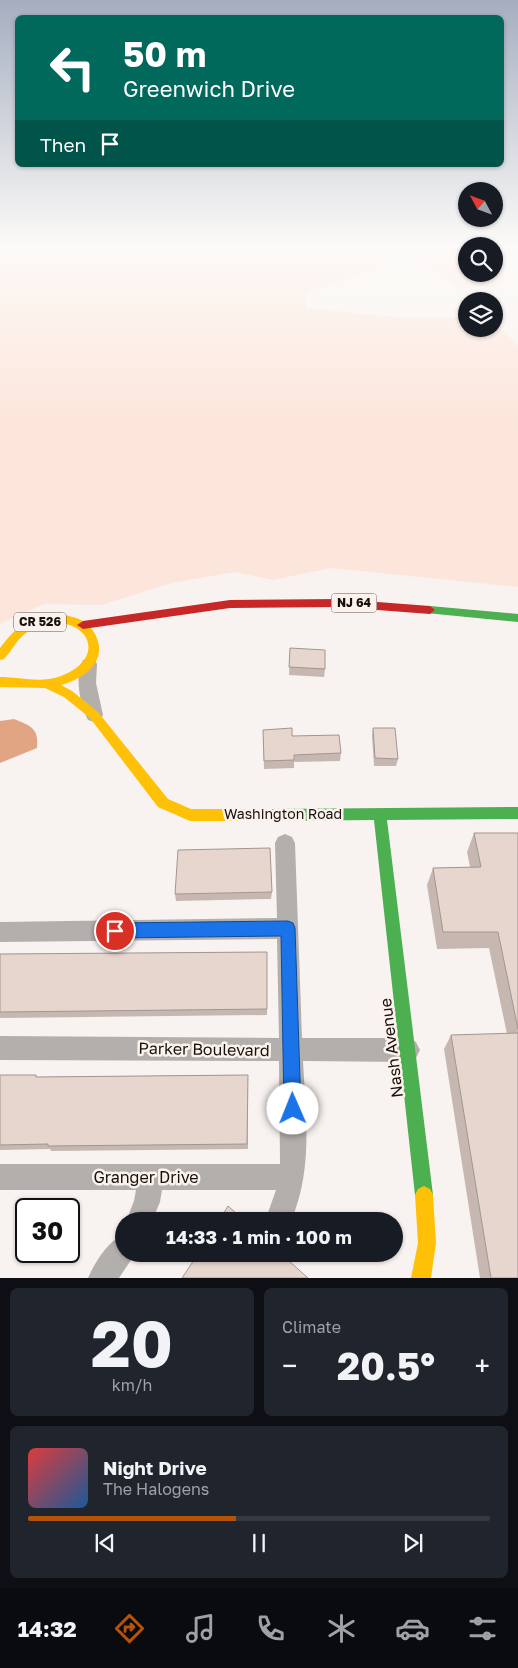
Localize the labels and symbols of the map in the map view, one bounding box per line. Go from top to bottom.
north arrow [458,182,502,228]
road number: NJ 64 [332,594,376,612]
road number: CR 526 [14,612,66,632]
street label: Washington Road [224,805,342,822]
pin [94,910,136,952]
street label: Nash Avenue [375,997,407,1099]
street label: Parker Boulevard [138,1038,270,1060]
position arrow [266,1082,318,1134]
street label: Granger Drive [93,1167,199,1187]
speed limit sign: 30 [15,1198,80,1263]

